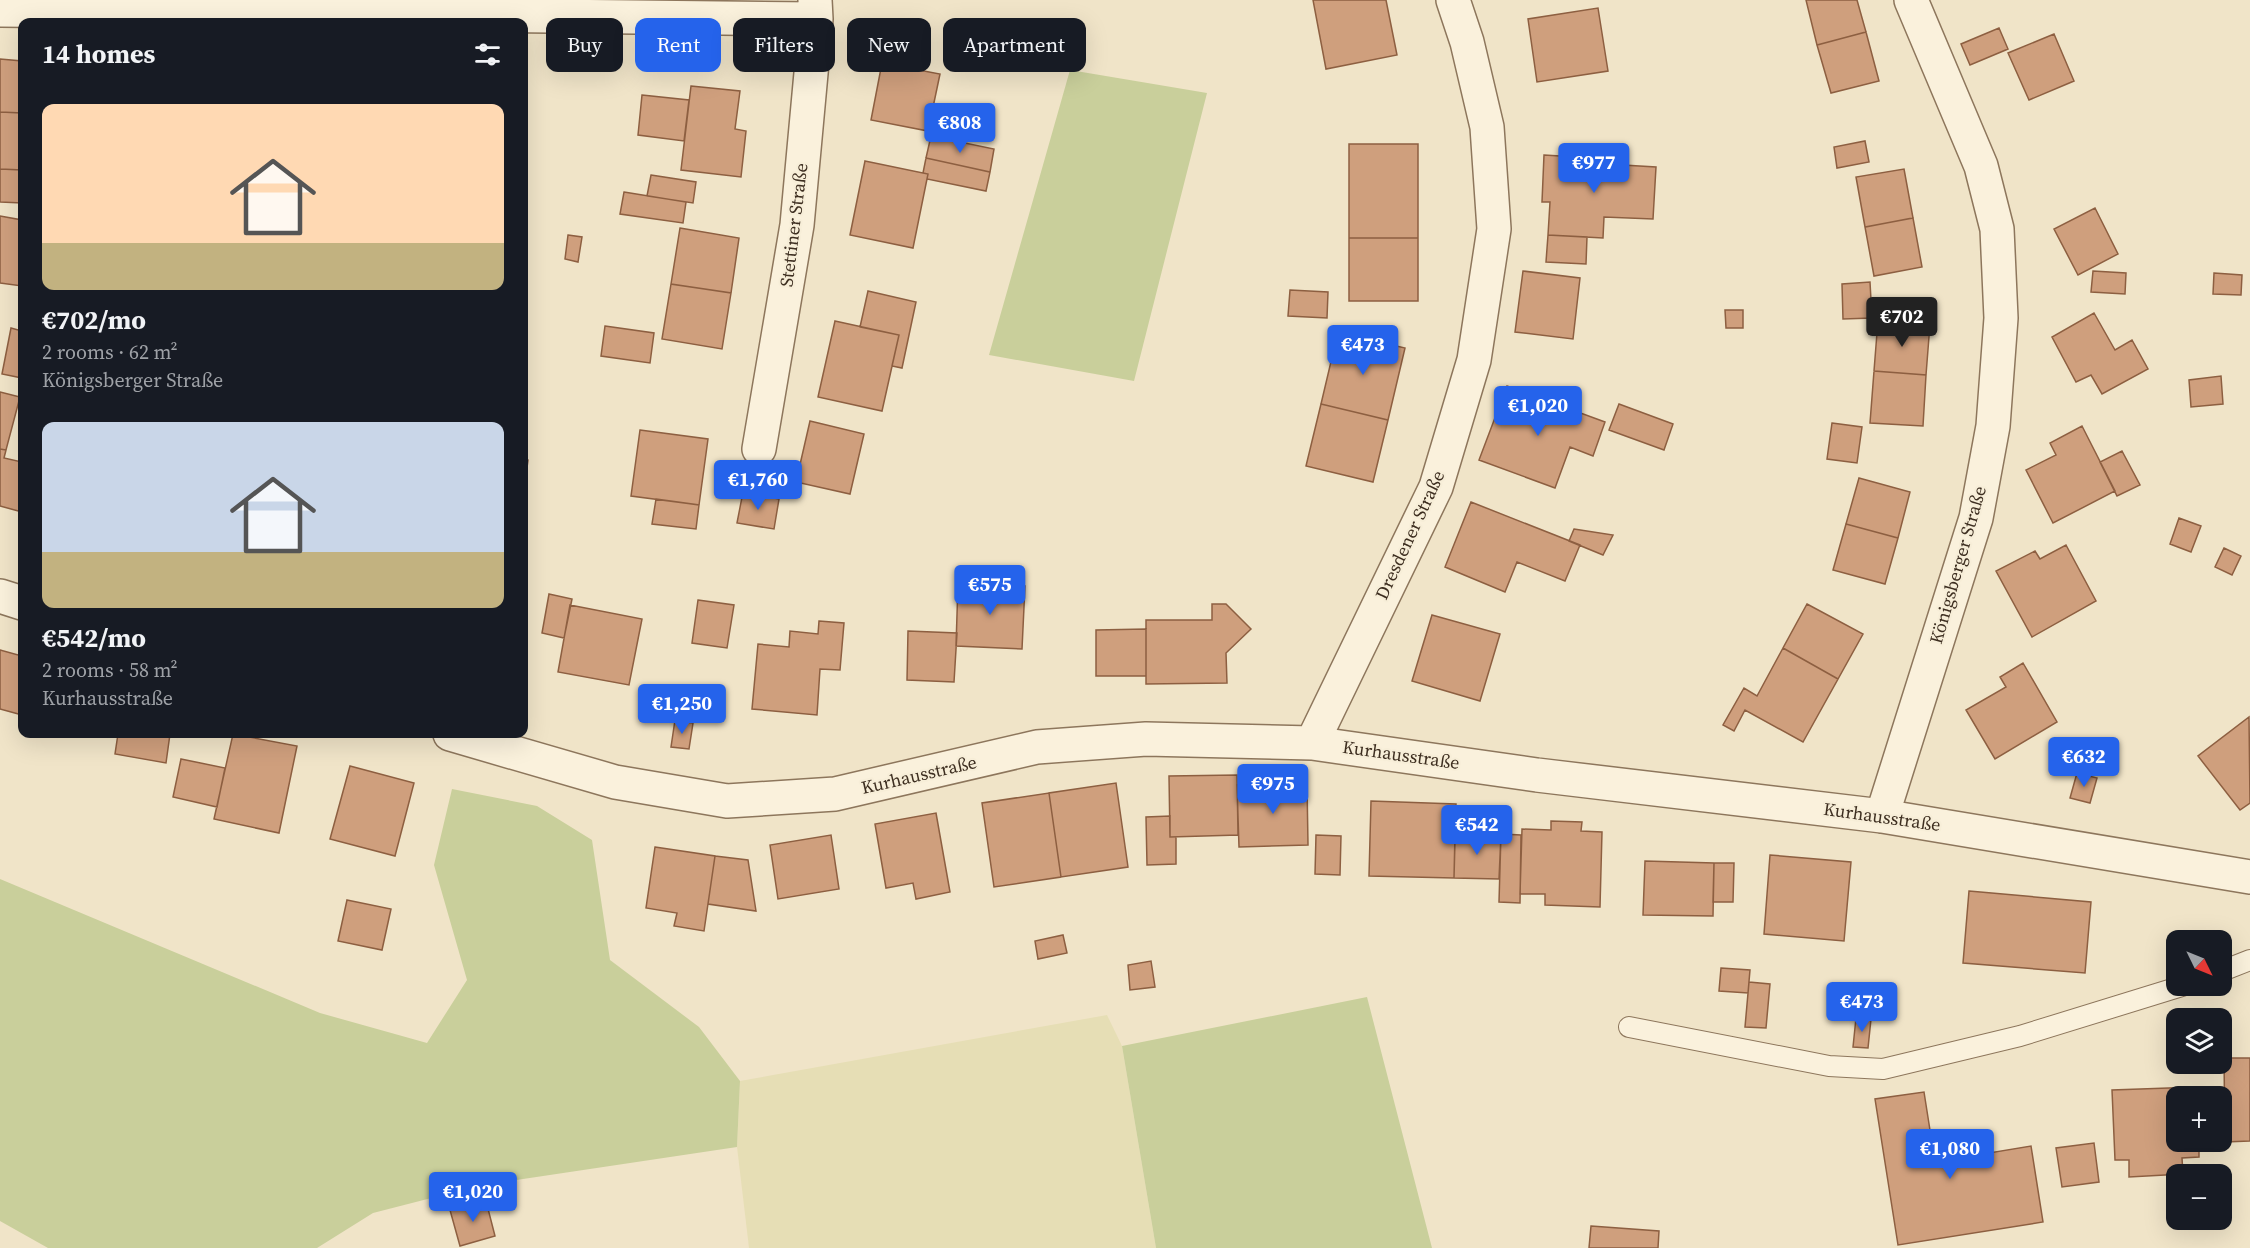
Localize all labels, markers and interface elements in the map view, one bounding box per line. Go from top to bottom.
chip: Buy [546,18,623,72]
chip: Rent [635,18,721,72]
chip: Filters [733,18,835,72]
chip: New [847,18,931,72]
chip: Apartment [943,18,1086,72]
text: 14 homes [42,36,155,72]
icon: filters [471,38,504,71]
pin: €808 [924,103,996,154]
text: €808 [938,108,982,136]
icon: home [219,143,327,251]
pin: €977 [1558,143,1630,194]
text: €977 [1572,148,1616,176]
street label: Stettiner Straße [774,162,813,288]
pin: €702 [1866,297,1938,348]
text: €702/mo [42,302,146,338]
text: €702 [1880,302,1924,330]
pin: €473 [1327,325,1399,376]
text: €473 [1341,330,1385,358]
text: 2 rooms · 62 m² [42,338,178,366]
text: Königsberger Straße [42,366,223,394]
pin: €1,020 [1489,386,1587,437]
text: €1,020 [1508,391,1568,419]
pin: €1,760 [709,460,807,511]
icon: home [219,461,327,569]
text: €1,760 [728,465,788,493]
street label: Dresdener Straße [1369,466,1450,603]
street label: Königsberger Straße [1923,483,1992,647]
pin: €575 [954,565,1026,616]
text: €575 [968,570,1012,598]
text: €542/mo [42,620,146,656]
text: 2 rooms · 58 m² [42,656,178,684]
text: Kurhausstraße [42,684,173,712]
pin: €1,250 [633,684,731,735]
text: €1,250 [652,689,712,717]
street label: Kurhausstraße [1341,734,1461,775]
pin: €632 [2048,737,2120,788]
text: €632 [2062,742,2106,770]
street label: Kurhausstraße [859,749,979,800]
pin: €975 [1237,764,1309,815]
text: €975 [1251,769,1295,797]
street label: Kurhausstraße [1822,796,1942,837]
pin: €542 [1441,805,1513,856]
text: €542 [1455,810,1499,838]
north arrow [2166,930,2232,996]
map controls [2166,930,2232,1230]
pin: €473 [1826,982,1898,1033]
text: €473 [1840,987,1884,1015]
button: layers [2166,1008,2232,1074]
button: + [2166,1086,2232,1152]
pin: €1,080 [1901,1129,1999,1180]
text: €1,080 [1920,1134,1980,1162]
button: − [2166,1164,2232,1230]
pin: €1,020 [424,1172,522,1223]
text: €1,020 [443,1177,503,1205]

